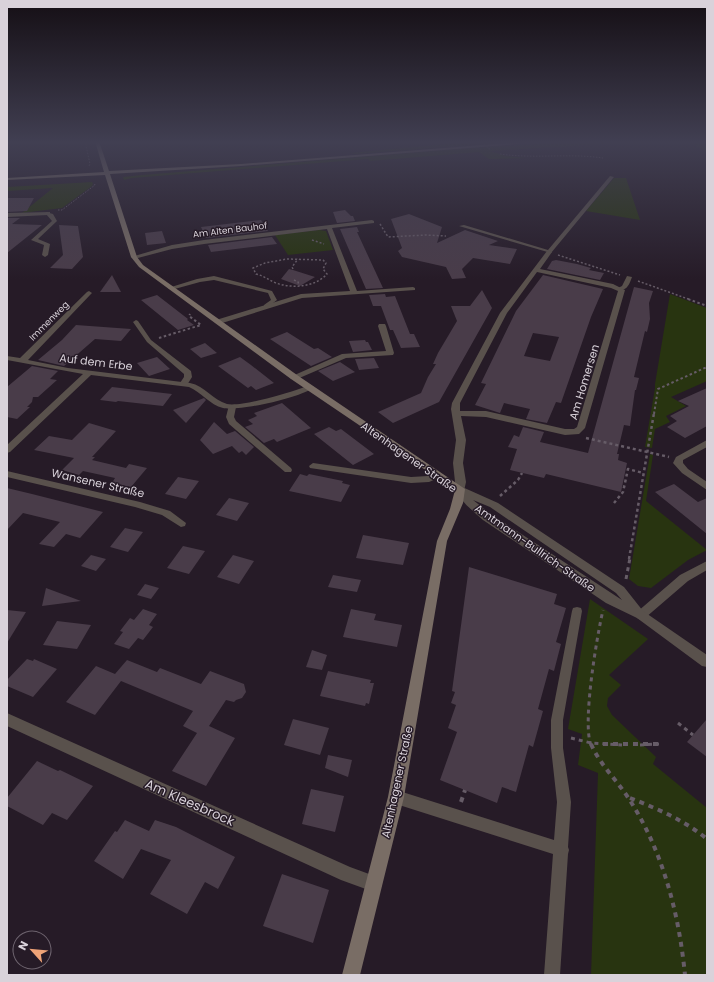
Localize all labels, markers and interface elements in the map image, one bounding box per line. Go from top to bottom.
street label: Am Alten Bauhof [192,219,268,241]
street label: Immenweg [27,299,71,343]
street label: Am Homersen [565,342,603,422]
street label: Auf dem Erbe [59,350,134,374]
street label: Altenhagener Straße [358,418,460,496]
street label: Wansener Straße [50,465,146,502]
street label: Amtmann-Bullrich-Straße [472,500,599,596]
street label: Altenhagener Straße [377,724,417,839]
street label: Am Kleesbrock [142,774,238,831]
north arrow [12,930,52,970]
text: N [14,938,32,953]

